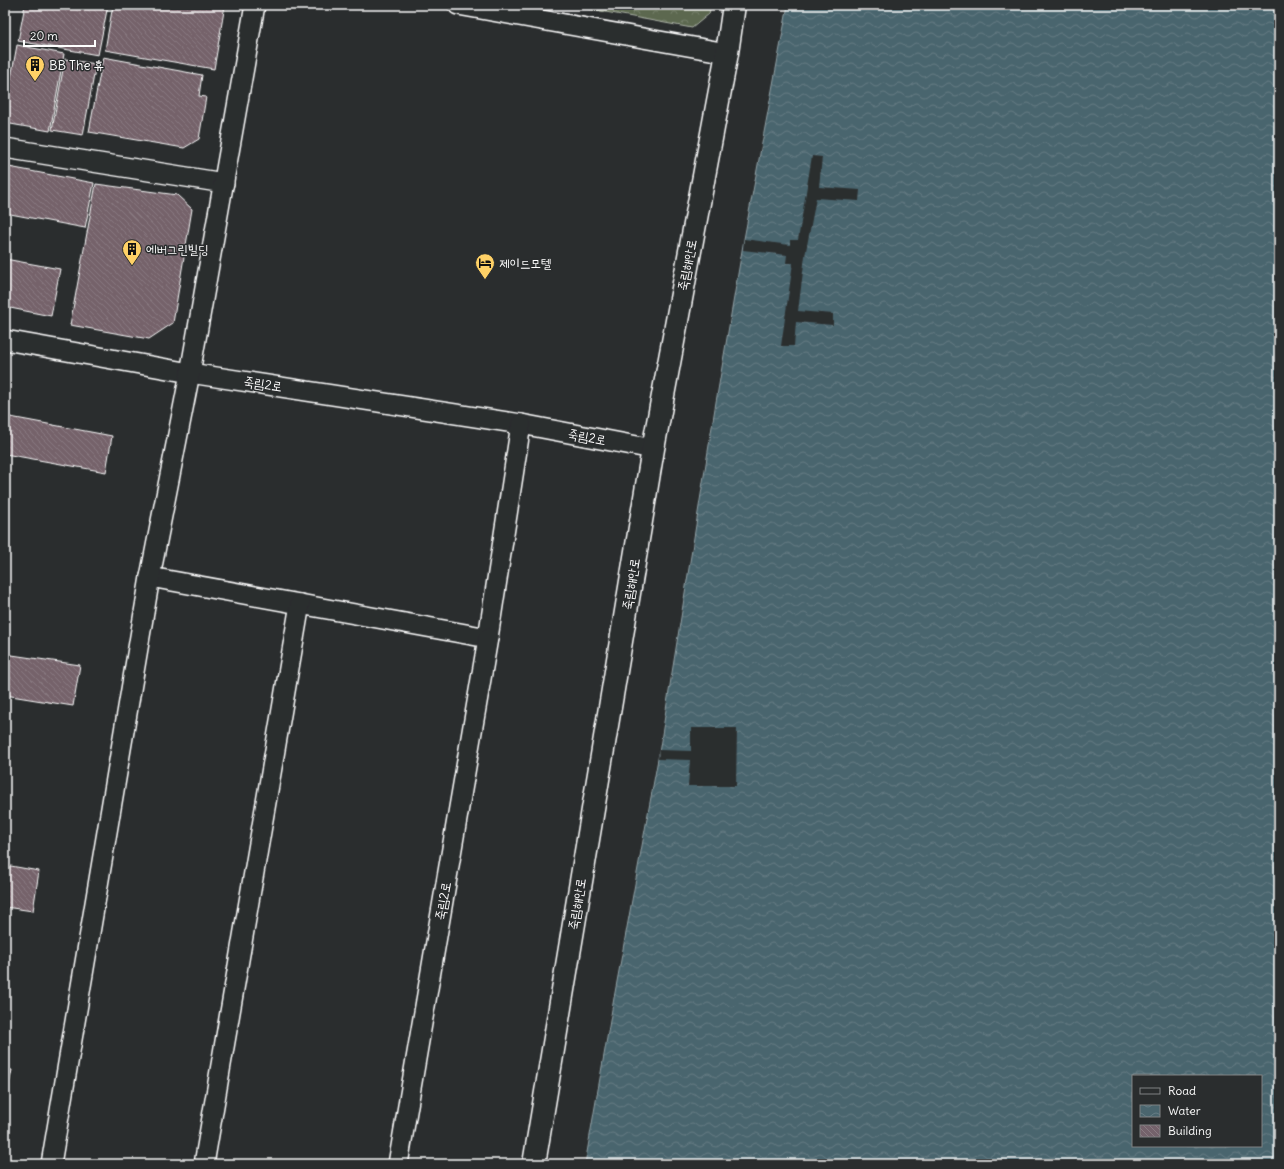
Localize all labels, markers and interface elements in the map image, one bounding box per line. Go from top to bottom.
scale bar [24,22,95,48]
text: 20 m [30,28,58,43]
building icon: BB The 휴 [24,54,46,82]
place label: BB The 휴 [49,57,104,74]
building icon: 에버그린빌딩 [121,238,143,266]
street label: 죽림해안로 [674,238,700,292]
place label: 에버그린빌딩 [146,241,209,258]
hotel icon: 제이드모텔 [474,252,496,280]
place label: 제이드모텔 [499,255,552,272]
street label: 죽림2로 [243,373,283,395]
street label: 죽림2로 [566,425,608,449]
street label: 죽림해안로 [619,557,643,611]
street label: 죽림해안로 [565,877,589,931]
street label: 죽림2로 [431,881,455,921]
legend [1132,1075,1262,1147]
text: Road [1168,1083,1196,1098]
text: Water [1168,1103,1201,1118]
text: Building [1168,1123,1212,1138]

